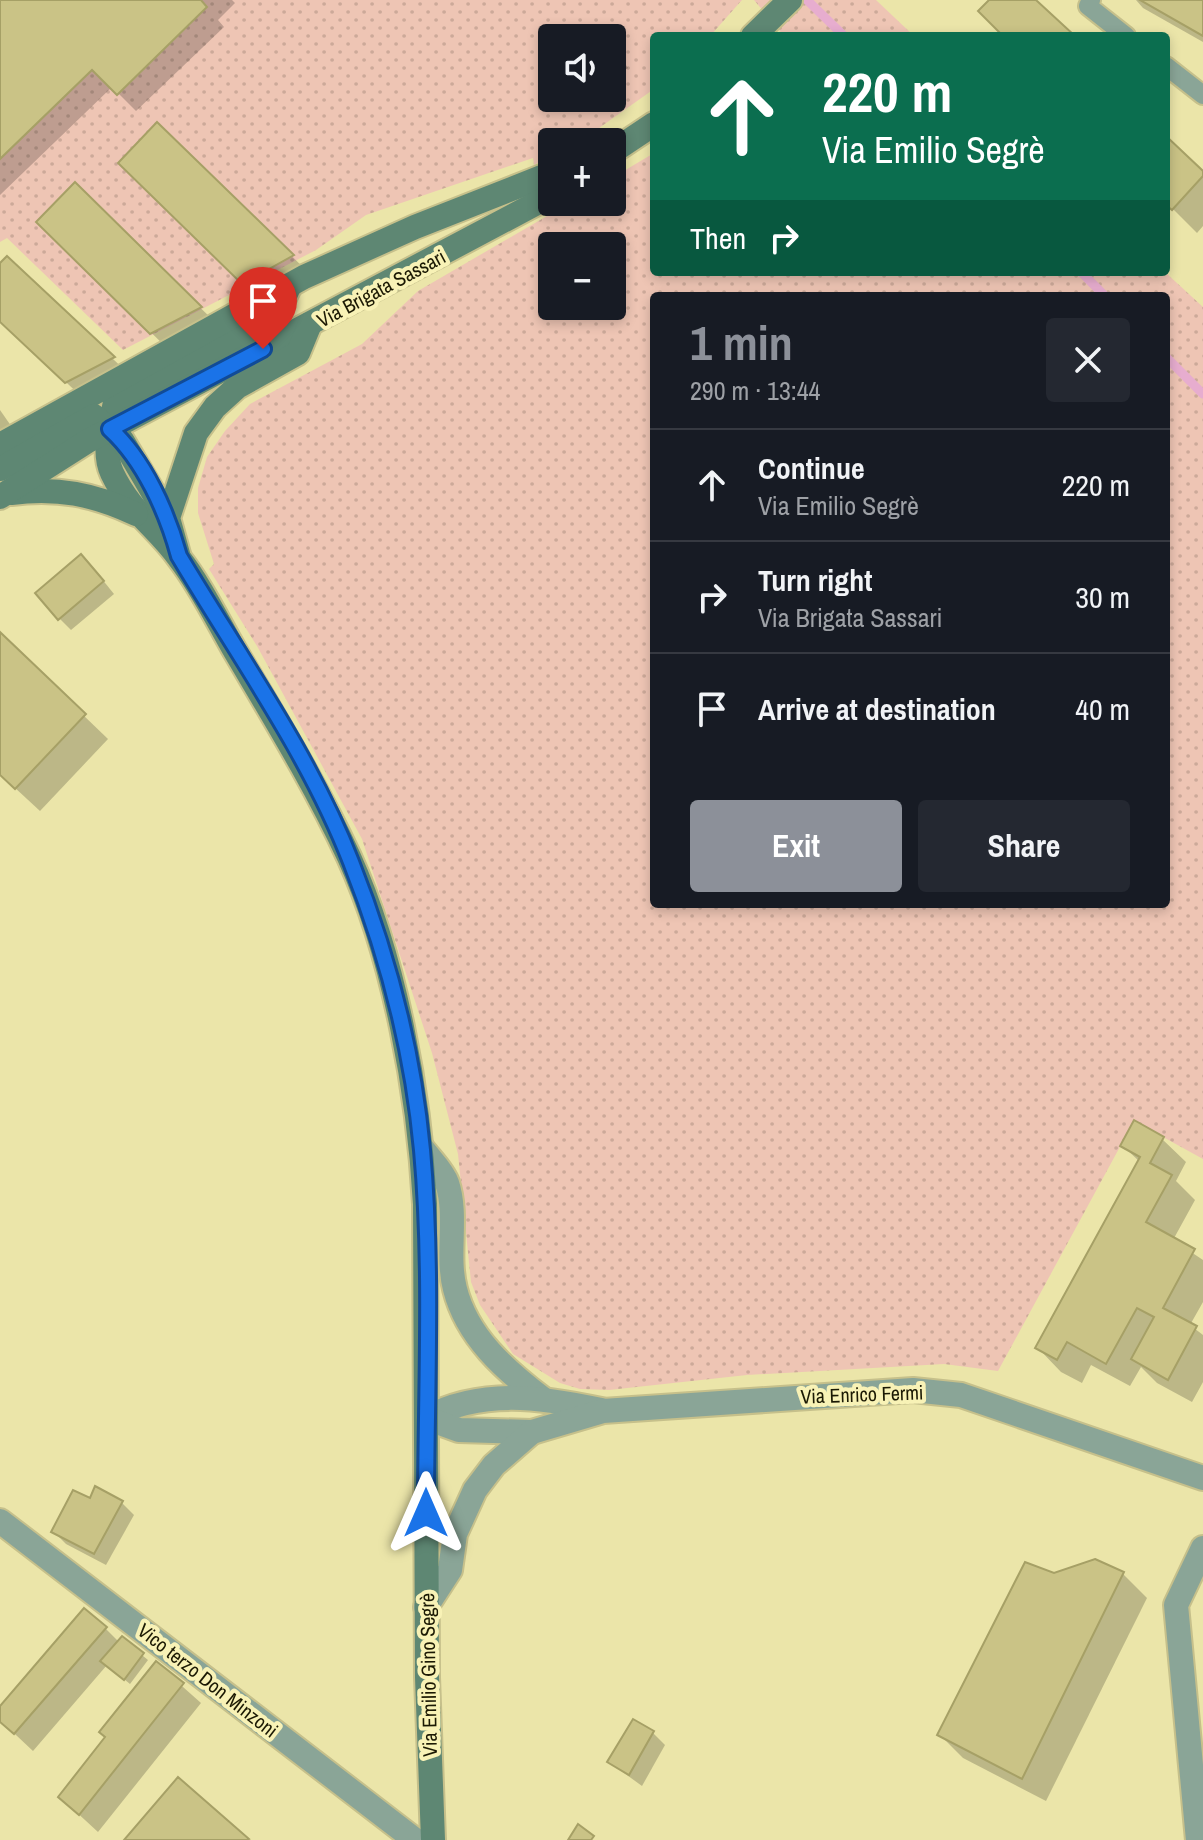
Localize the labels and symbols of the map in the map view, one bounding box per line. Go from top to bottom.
street label: Via Brigata Sassari [312,243,450,333]
pin [229,267,297,349]
street label: Via Enrico Fermi [800,1378,924,1410]
position arrow [384,1471,468,1555]
street label: Via Emilio Gino Segrè [413,1593,443,1757]
street label: Vico terzo Don Minzoni [132,1617,284,1743]

